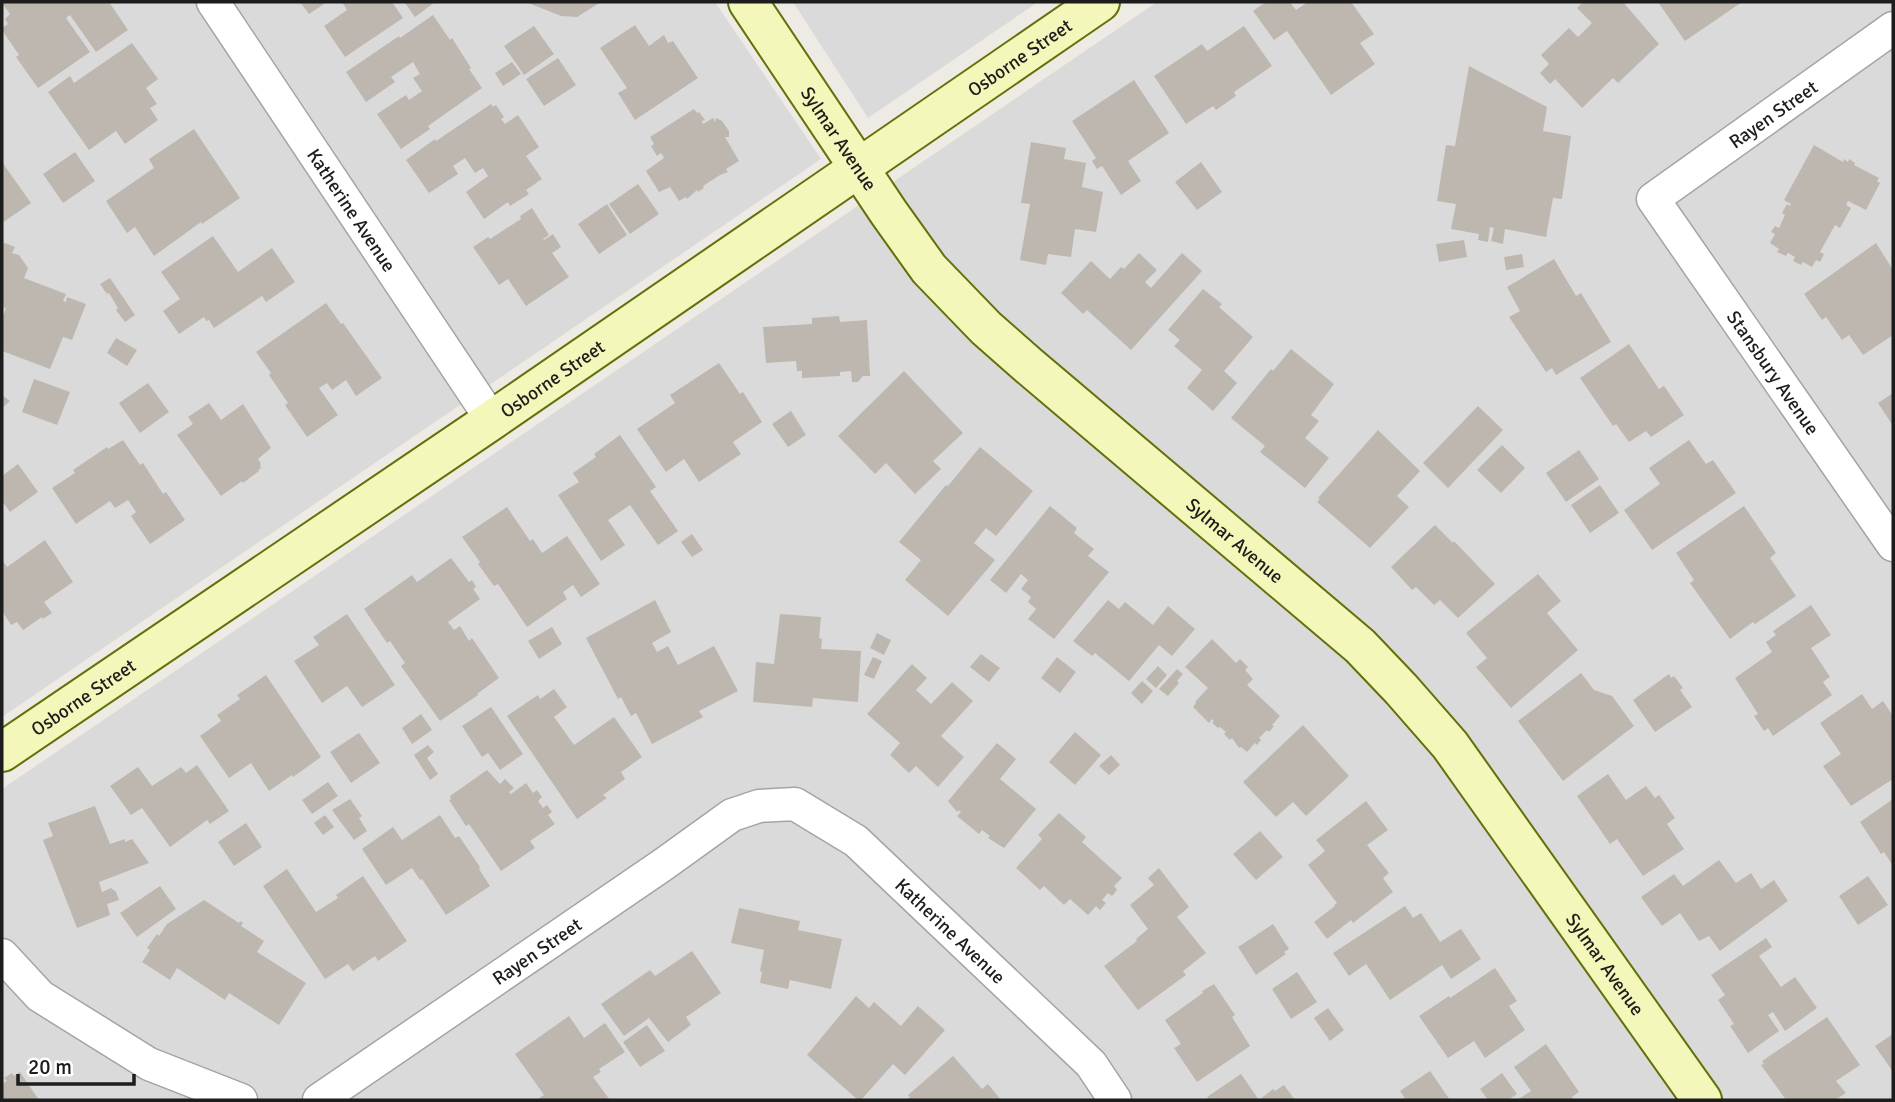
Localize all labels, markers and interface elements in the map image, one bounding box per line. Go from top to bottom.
street label: Osborne Street [963,14,1077,102]
street label: Rayen Street [1725,75,1823,154]
street label: Sylmar Avenue [795,82,882,196]
street label: Katherine Avenue [301,144,401,277]
street label: Stansbury Avenue [1721,306,1824,440]
street label: Osborne Street [496,335,610,424]
street label: Sylmar Avenue [1181,493,1288,589]
street label: Osborne Street [27,654,141,742]
street label: Katherine Avenue [890,873,1010,989]
street label: Sylmar Avenue [1560,909,1649,1021]
street label: Rayen Street [488,913,587,991]
scale bar [18,1042,133,1086]
text: 20 m [28,1054,72,1080]

